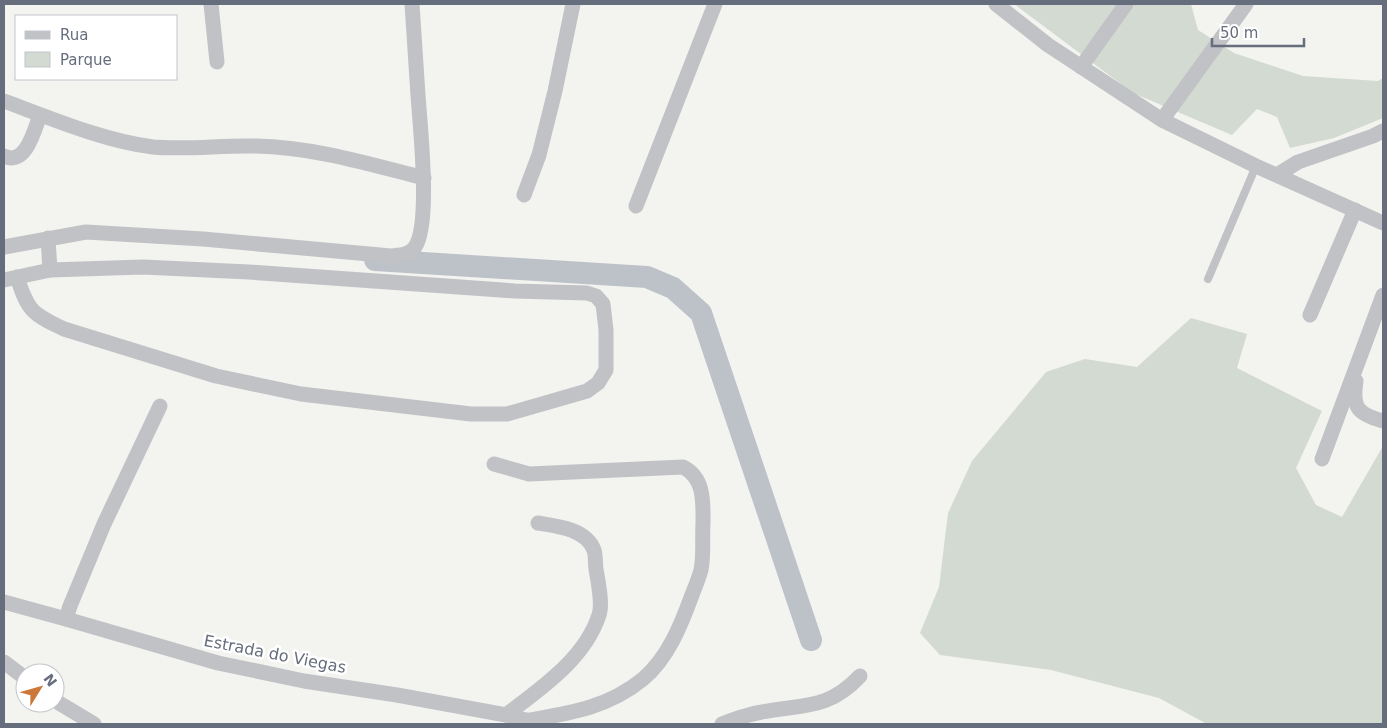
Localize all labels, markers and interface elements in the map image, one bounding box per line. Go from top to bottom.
legend [15,15,178,80]
scale bar [1212,15,1304,47]
text: 50 m [1220,24,1258,42]
text: Rua [60,26,88,44]
text: Parque [60,51,112,69]
street label: Estrada do Viegas [202,631,348,677]
north arrow [15,663,65,713]
text: N [40,671,60,690]

